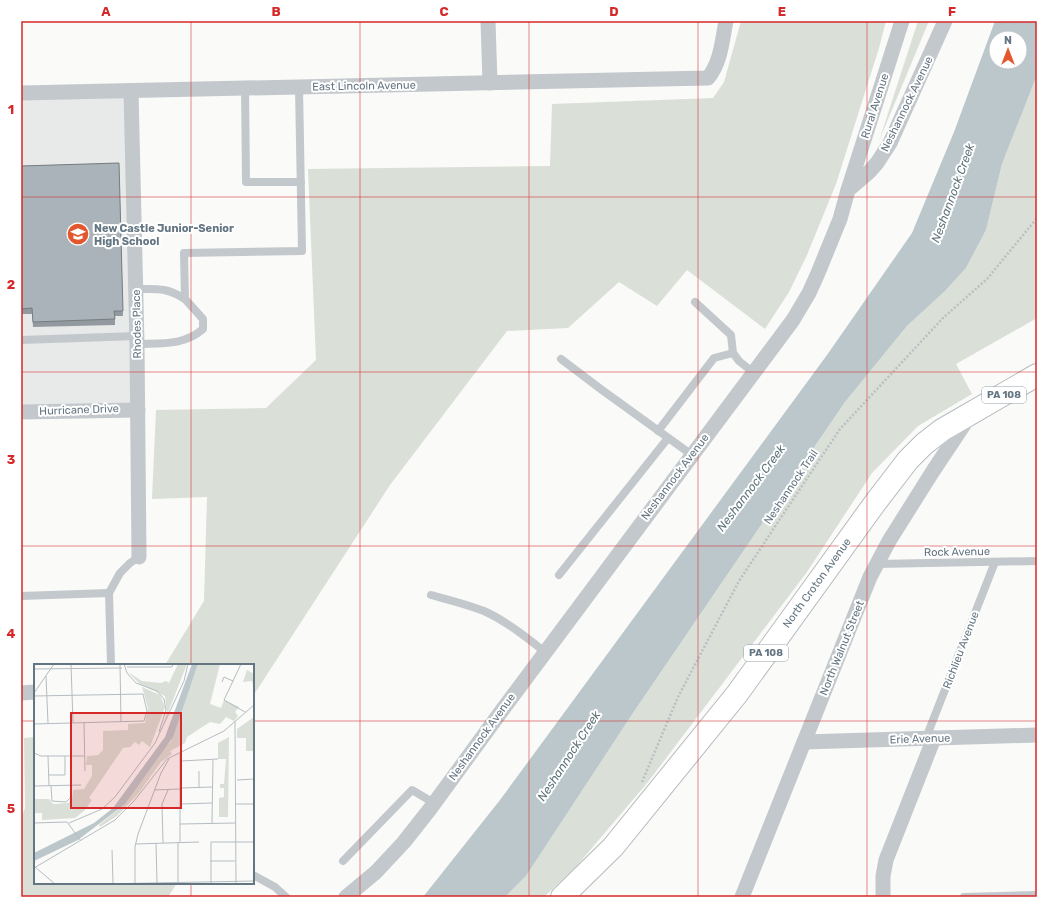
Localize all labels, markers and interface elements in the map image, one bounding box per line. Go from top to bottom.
text: A [101,4,111,19]
text: B [271,4,281,19]
text: C [439,4,449,19]
text: D [609,4,619,19]
text: E [778,4,786,19]
text: F [948,4,956,19]
north arrow [988,30,1028,70]
text: N [1004,34,1012,47]
street label: Neshannock Avenue [878,54,936,154]
street label: Rural Avenue [858,72,892,140]
street label: East Lincoln Avenue [312,79,416,93]
text: 1 [8,102,14,117]
water label: Neshannock Creek [929,141,978,245]
school or university icon: New Castle Junior-Senior High School [65,221,91,247]
place label: New Castle Junior-Senior High School [94,222,234,248]
text: 2 [7,277,15,292]
street label: Rhodes Place [130,289,144,359]
road number: PA 108 [982,387,1026,403]
street label: Hurricane Drive [39,402,119,418]
street label: Neshannock Avenue [638,431,712,523]
water label: Neshannock Creek [714,441,789,534]
street label: Neshannock Trail [761,447,821,527]
text: 3 [7,452,16,467]
street label: North Croton Avenue [780,536,854,630]
street label: Rock Avenue [924,545,990,559]
street label: North Walnut Street [817,598,867,697]
street label: Richlieu Avenue [940,610,982,690]
text: 4 [7,626,16,641]
road number: PA 108 [744,645,788,661]
inset map [34,664,254,884]
street label: Neshannock Avenue [446,691,518,783]
water label: Neshannock Creek [535,708,604,804]
street label: Erie Avenue [889,731,951,747]
text: 5 [7,801,15,816]

